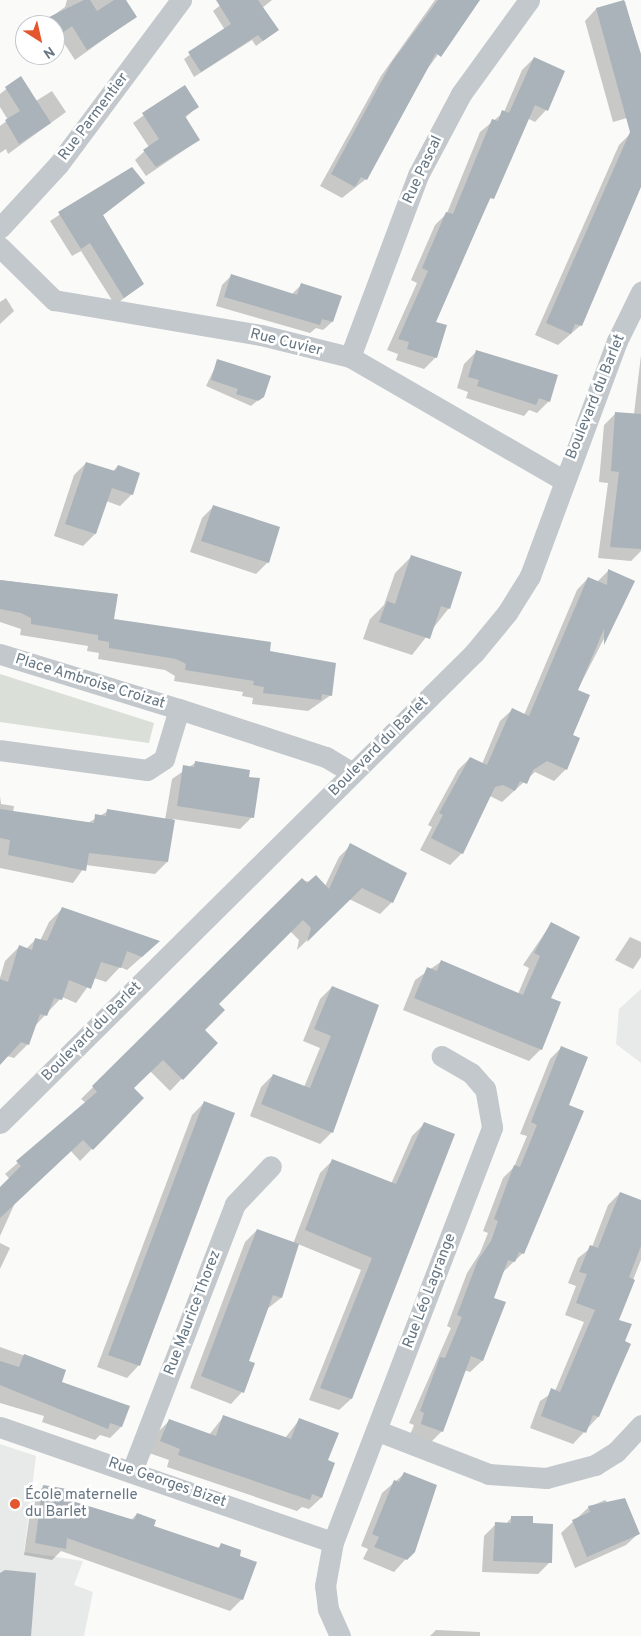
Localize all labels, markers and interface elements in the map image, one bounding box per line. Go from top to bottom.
north arrow [15,15,65,65]
text: N [39,42,57,62]
street label: Rue Parmentier [55,70,133,164]
street label: Rue Pascal [399,133,447,207]
street label: Rue Cuvier [248,325,324,361]
street label: Boulevard du Barlet [563,332,629,462]
street label: Place Ambroise Croizat [13,651,167,713]
street label: Boulevard du Barlet [326,694,432,800]
street label: Boulevard du Barlet [39,979,145,1085]
street label: Rue Léo Lagrange [400,1231,460,1351]
street label: Rue Maurice Thorez [161,1248,225,1378]
street label: Rue Georges Bizet [106,1454,228,1512]
place label: École maternelle du Barlet [25,1486,138,1521]
marker: École maternelle du Barlet [9,1498,21,1510]

